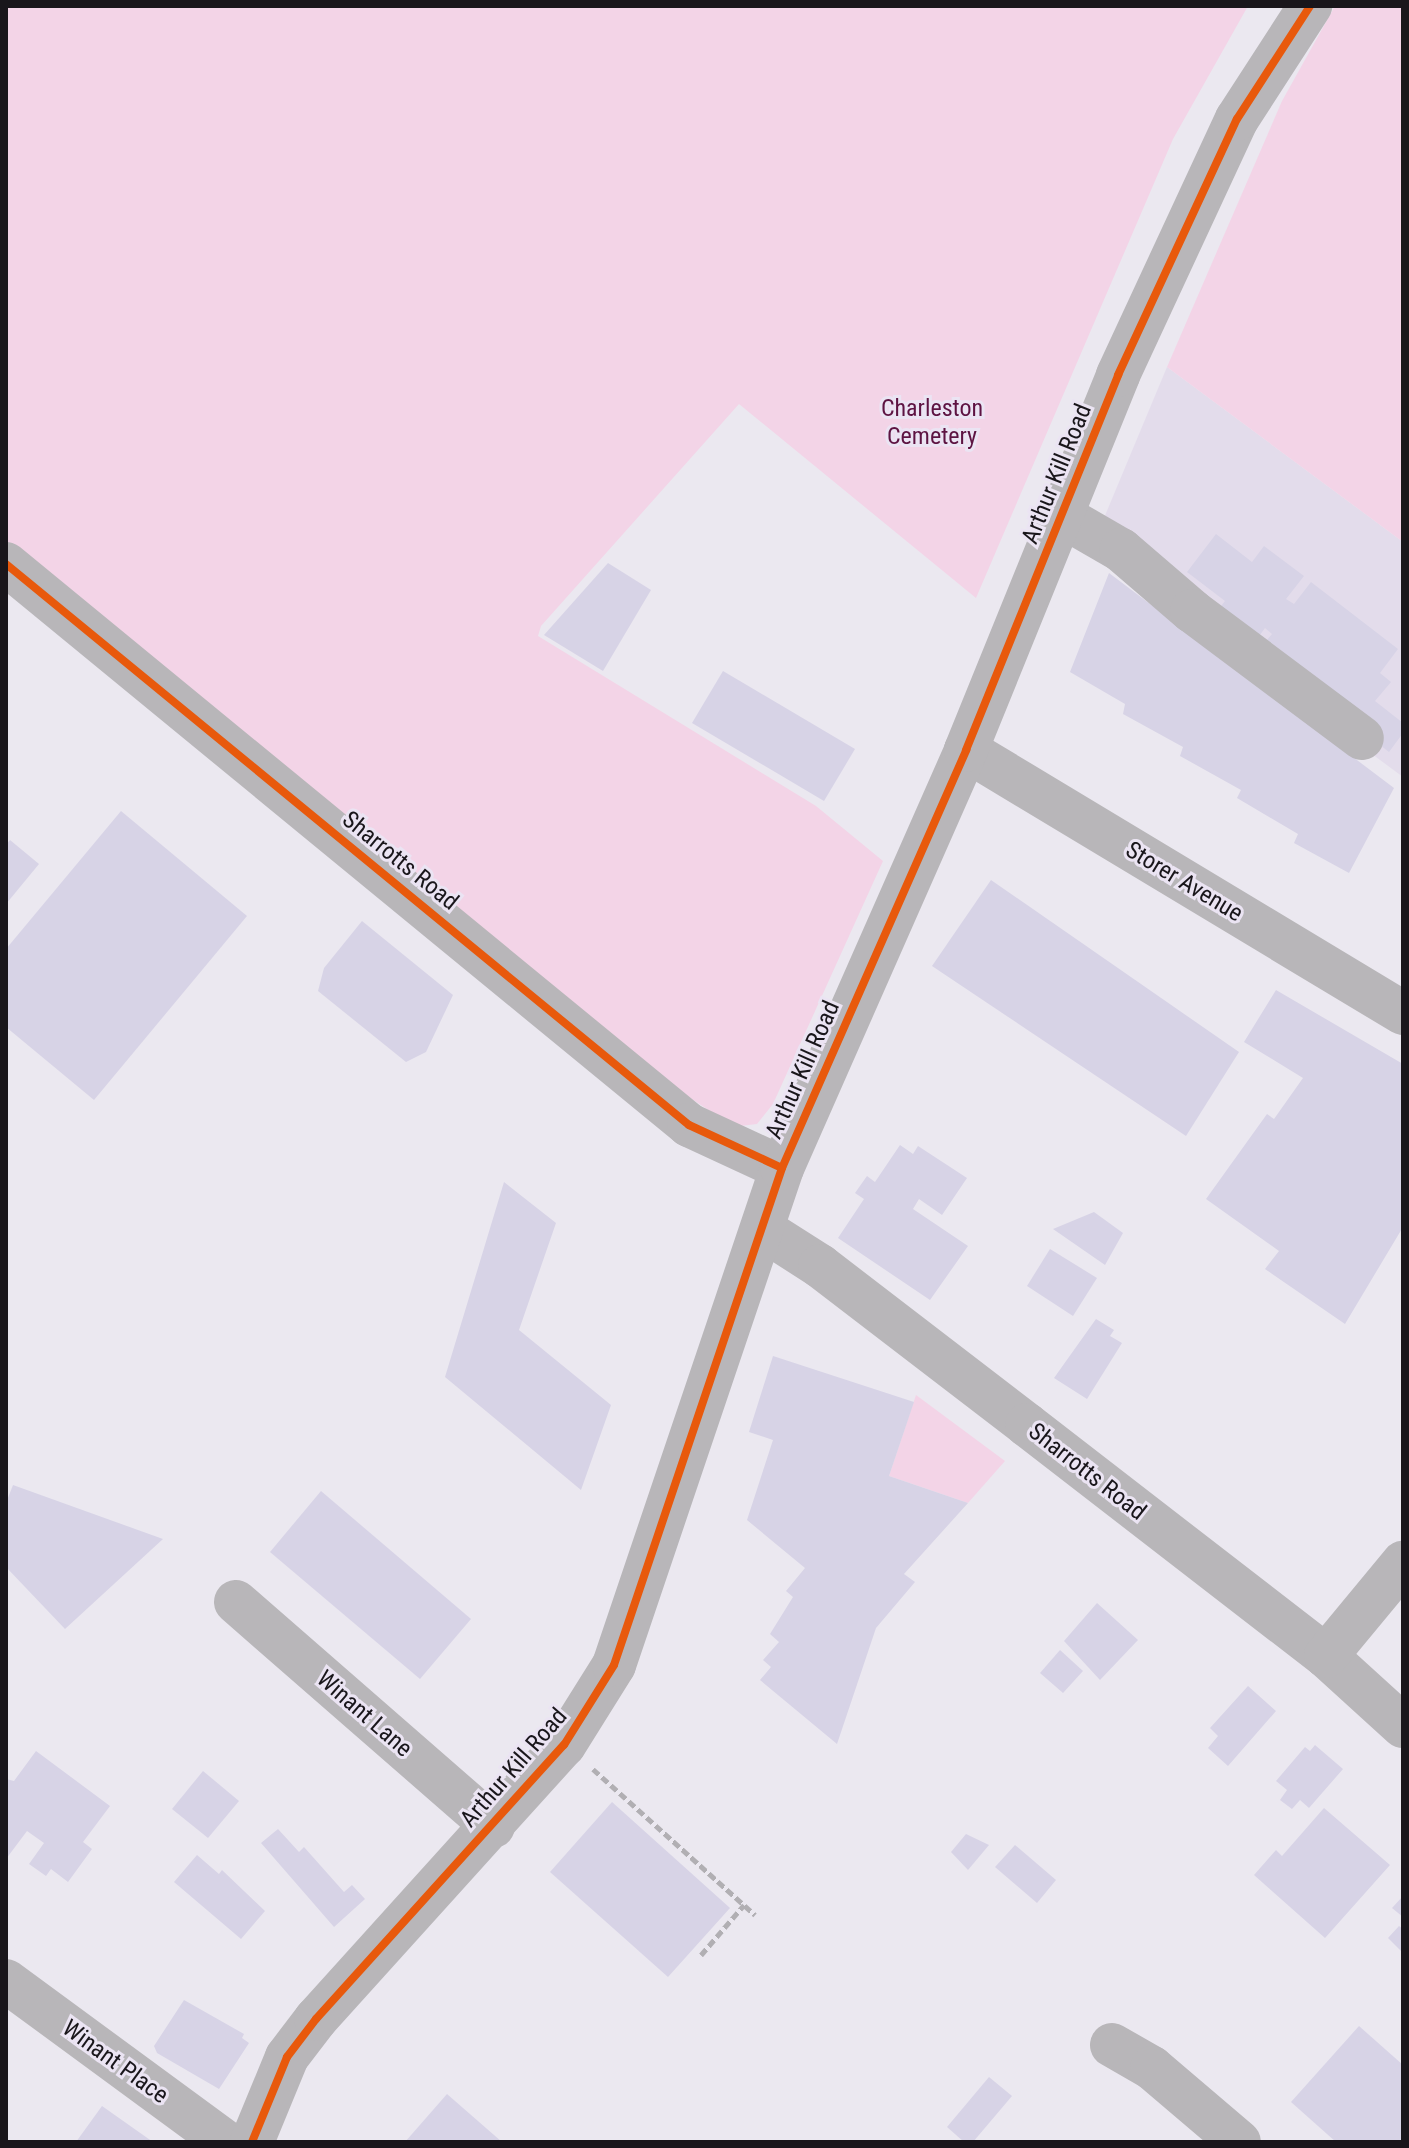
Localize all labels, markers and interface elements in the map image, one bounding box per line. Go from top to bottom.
park label: Charleston Cemetery [881,395,983,451]
street label: Arthur Kill Road [1016,400,1098,548]
street label: Sharrotts Road [336,806,464,916]
street label: Storer Avenue [1120,836,1248,928]
street label: Arthur Kill Road [760,996,846,1144]
street label: Sharrotts Road [1023,1417,1151,1527]
street label: Winant Lane [310,1665,418,1763]
street label: Arthur Kill Road [455,1703,573,1833]
street label: Winant Place [56,2014,174,2110]

